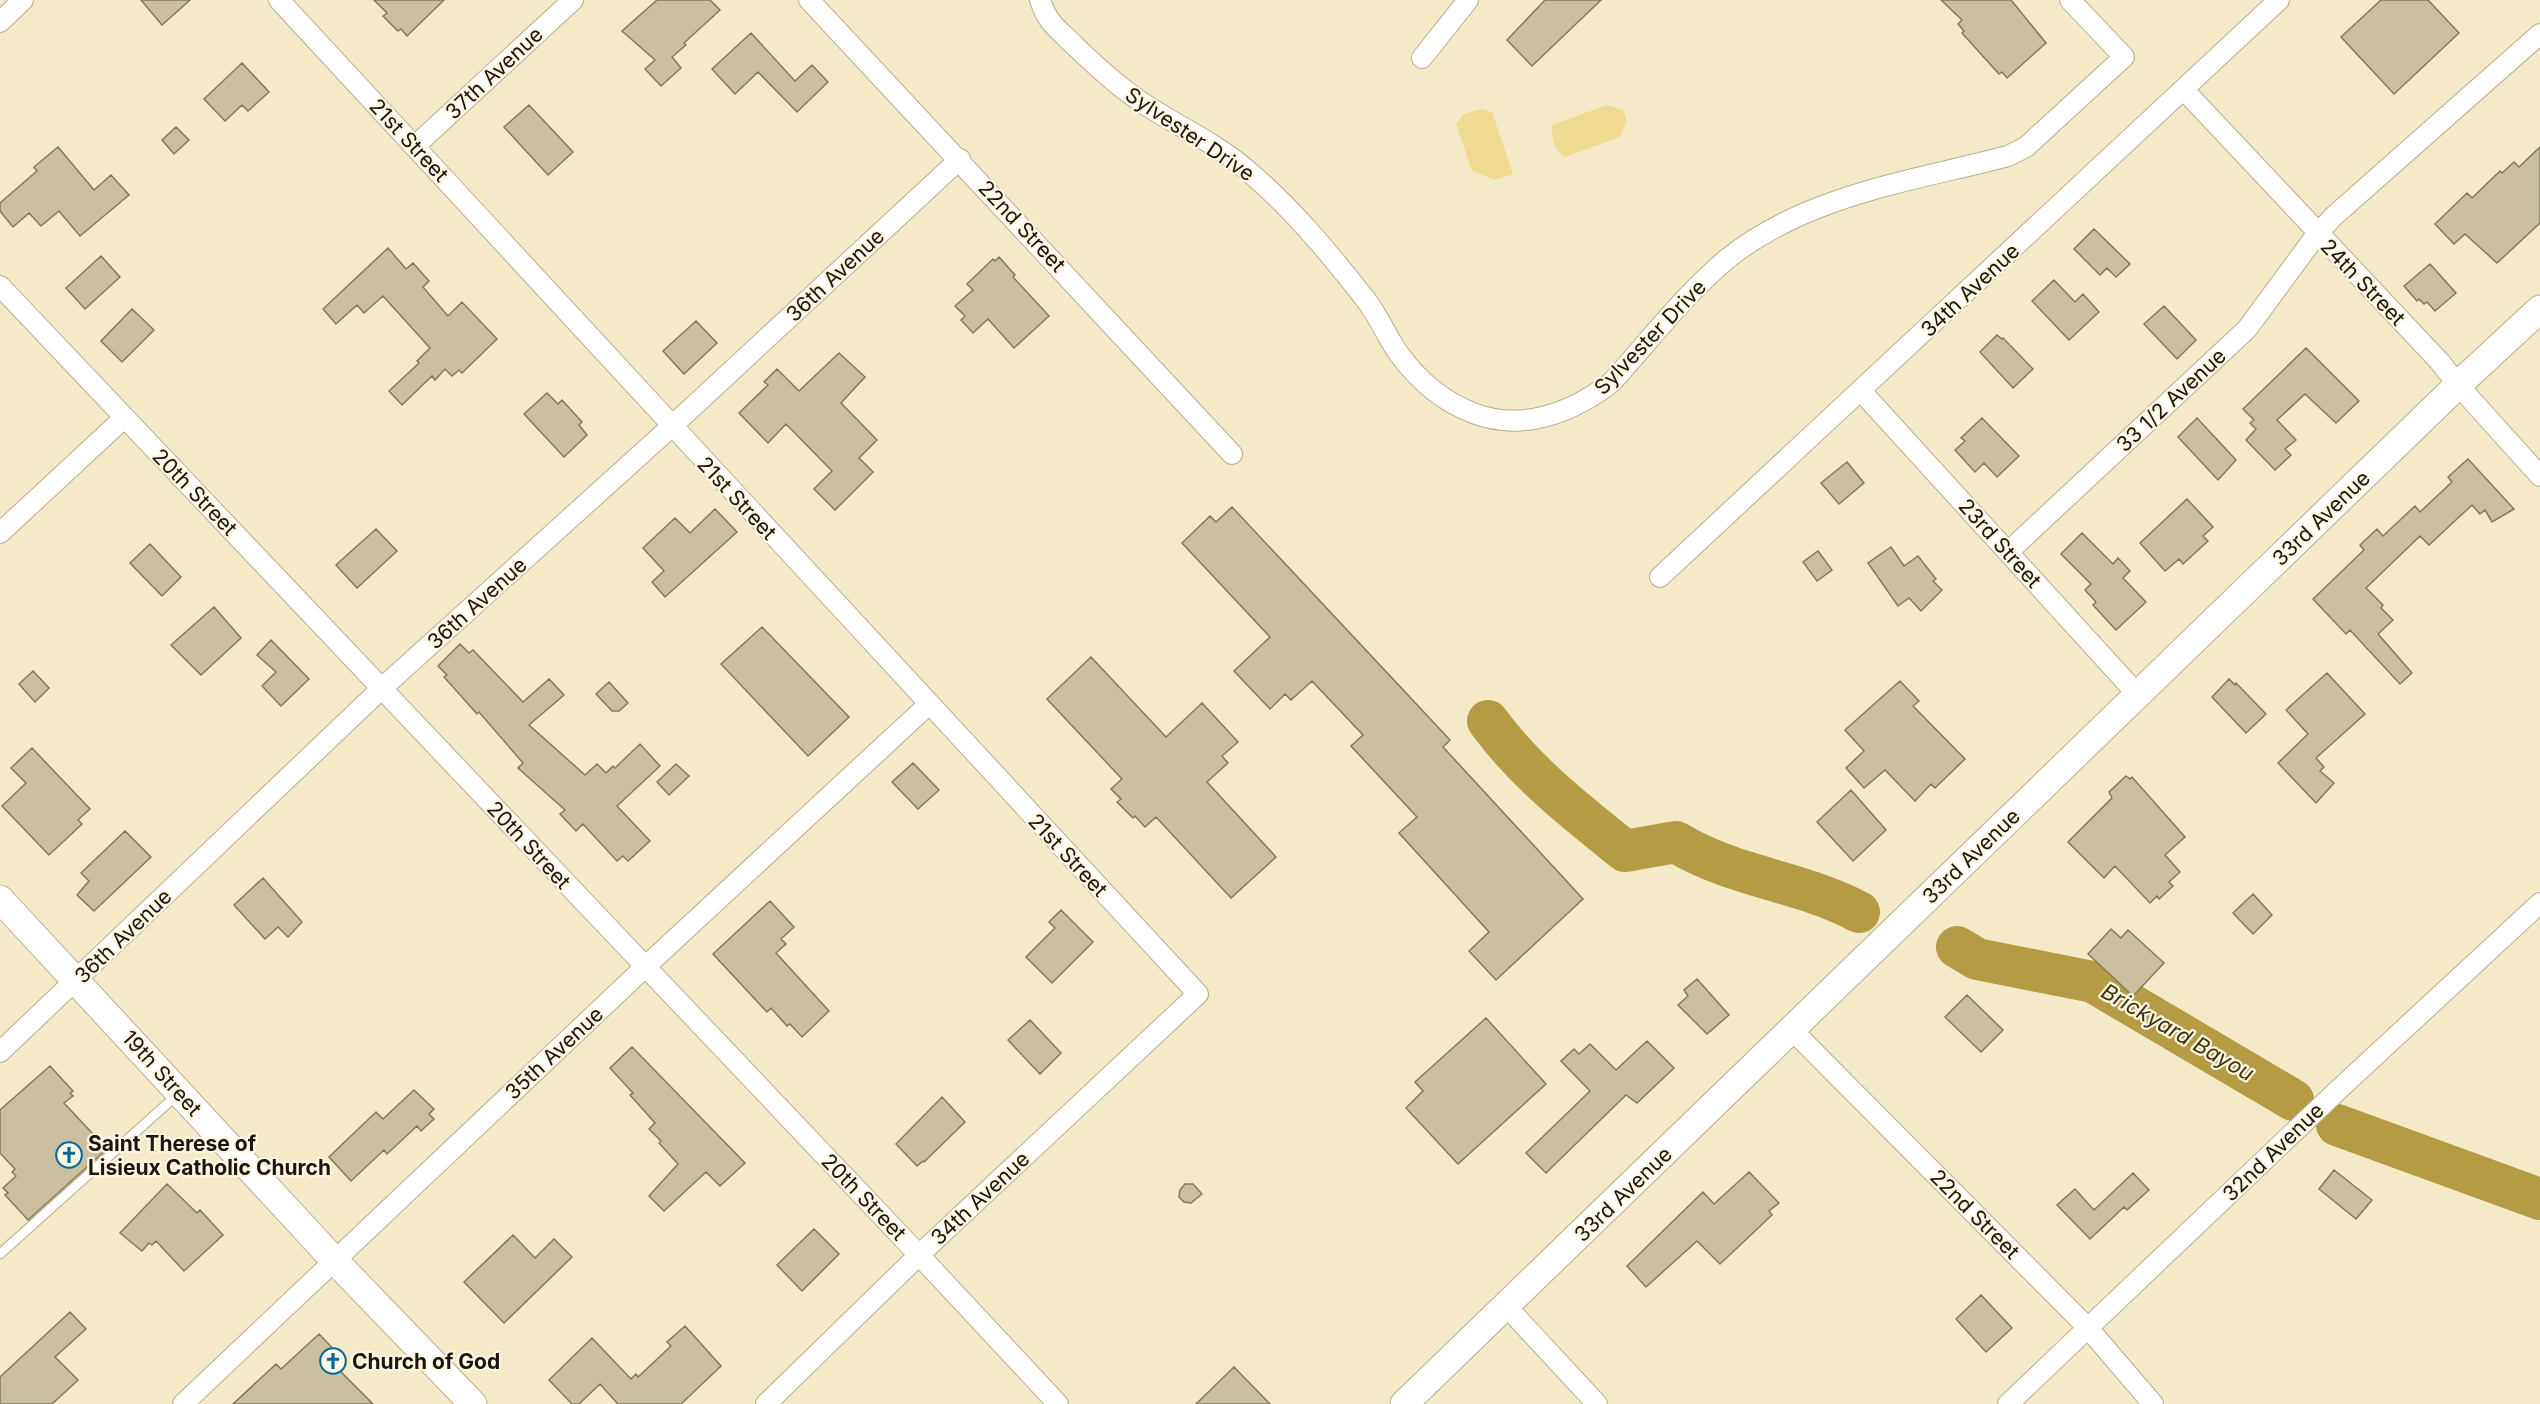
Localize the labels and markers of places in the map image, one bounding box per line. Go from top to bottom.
place label: Saint Therese of Lisieux Catholic Church [88,1131,331,1180]
church icon: Saint Therese of Lisieux Catholic Church [54,1140,84,1170]
church icon: Church of God [318,1346,348,1376]
place label: Church of God [352,1349,500,1374]

